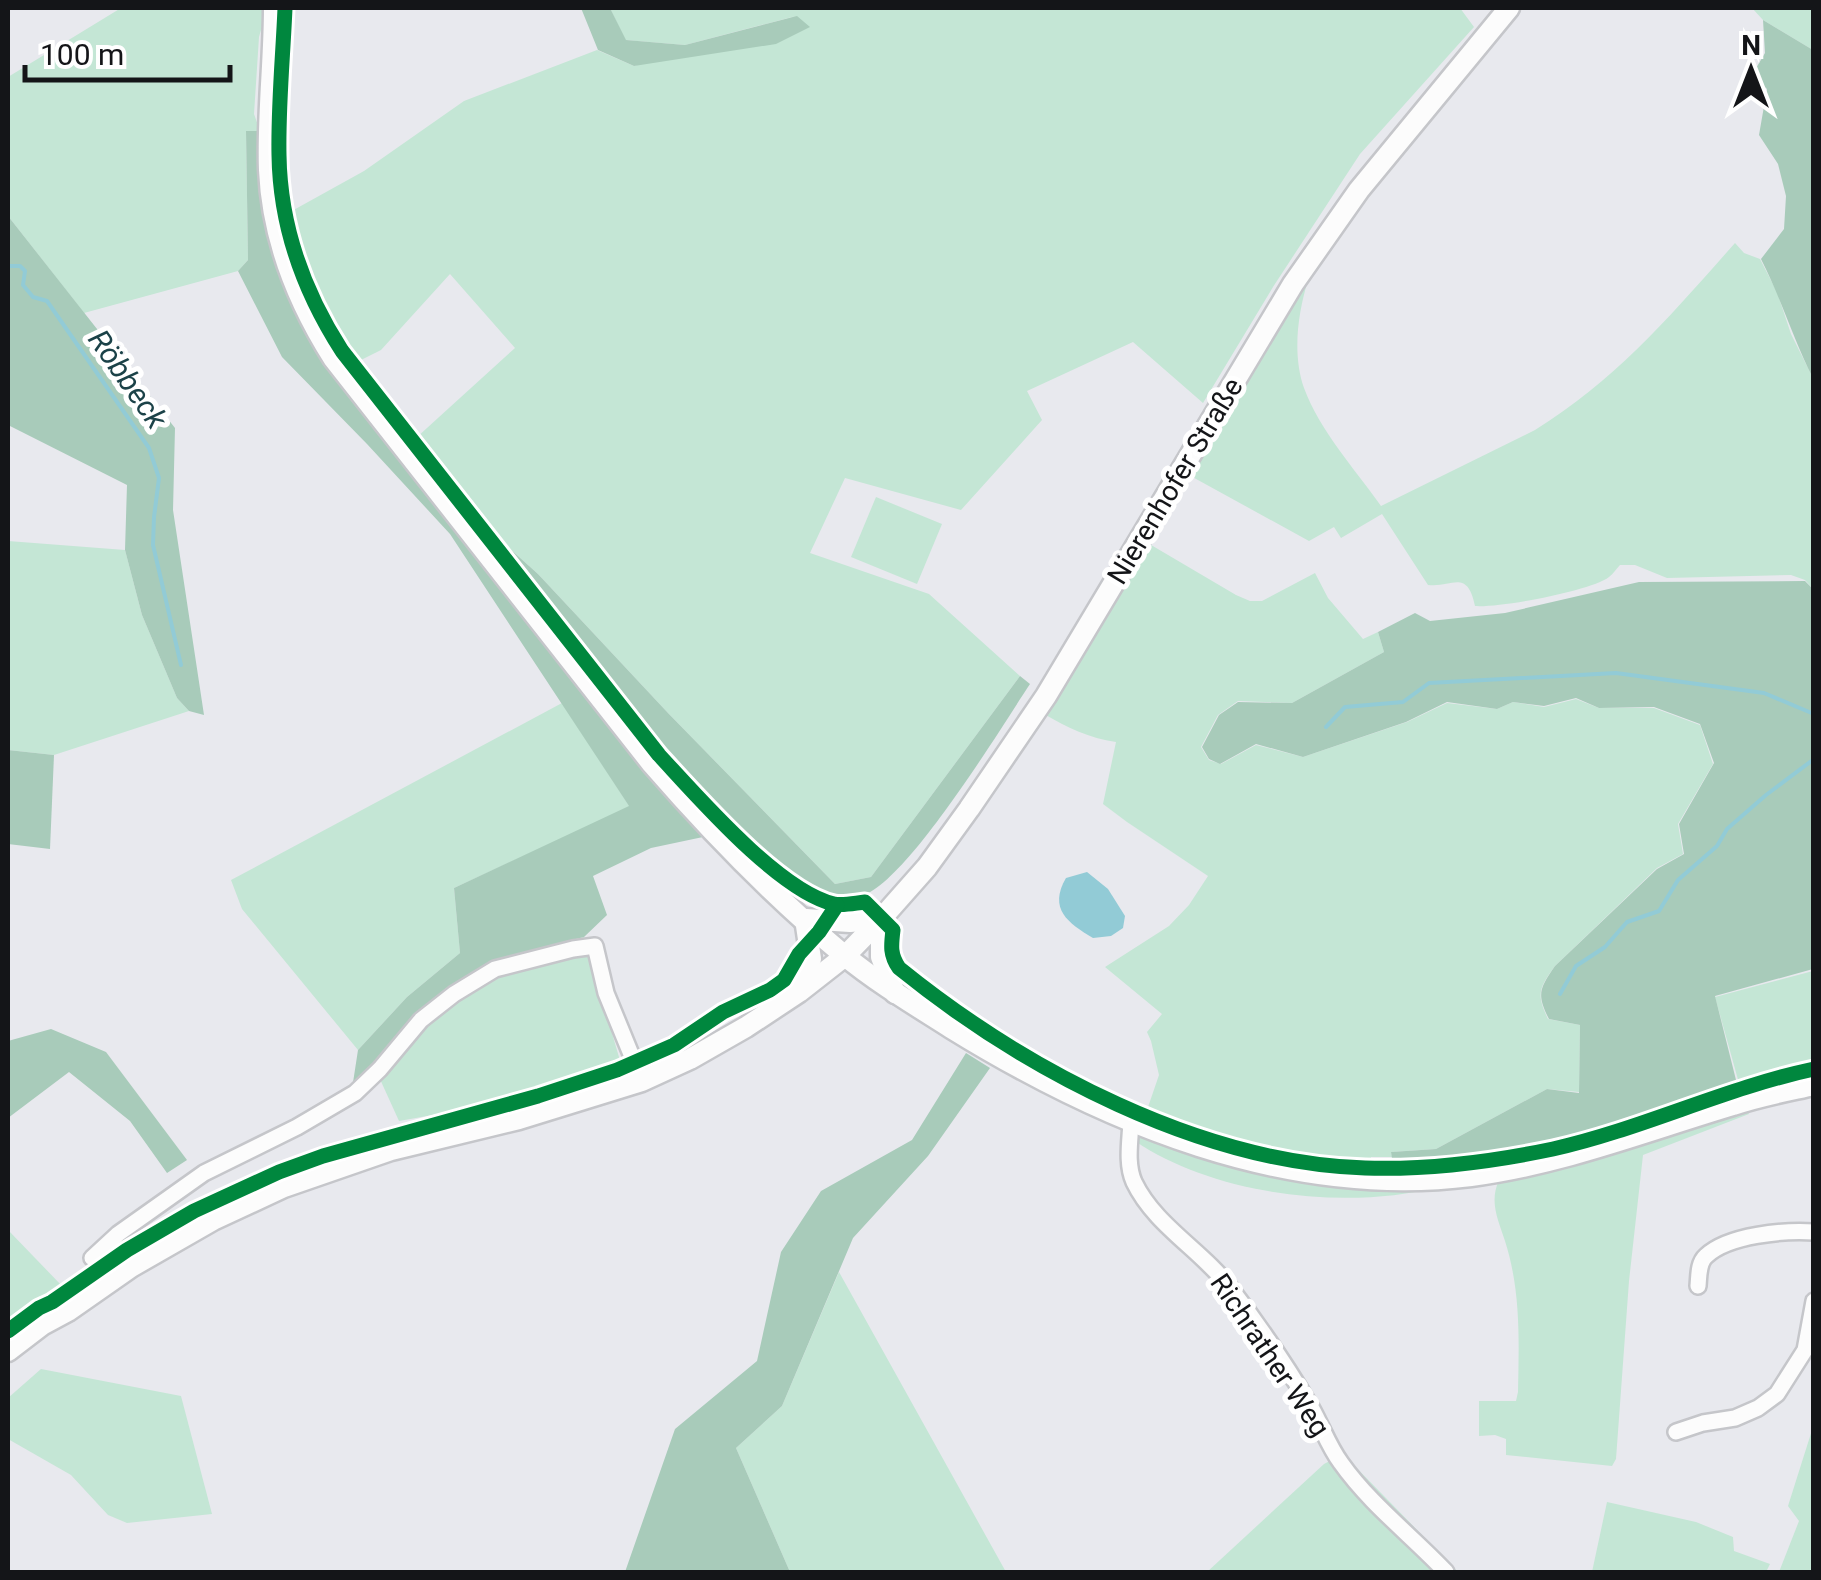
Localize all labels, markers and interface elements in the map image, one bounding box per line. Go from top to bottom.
scale bar [25,20,230,82]
north arrow [1701,20,1801,120]
text: N [1741,29,1761,62]
text: 100 m [40,37,124,72]
water label: Röbbeck [81,323,175,436]
street label: Nierenhofer Straße [1100,372,1250,590]
street label: Richrather Weg [1203,1267,1337,1443]

